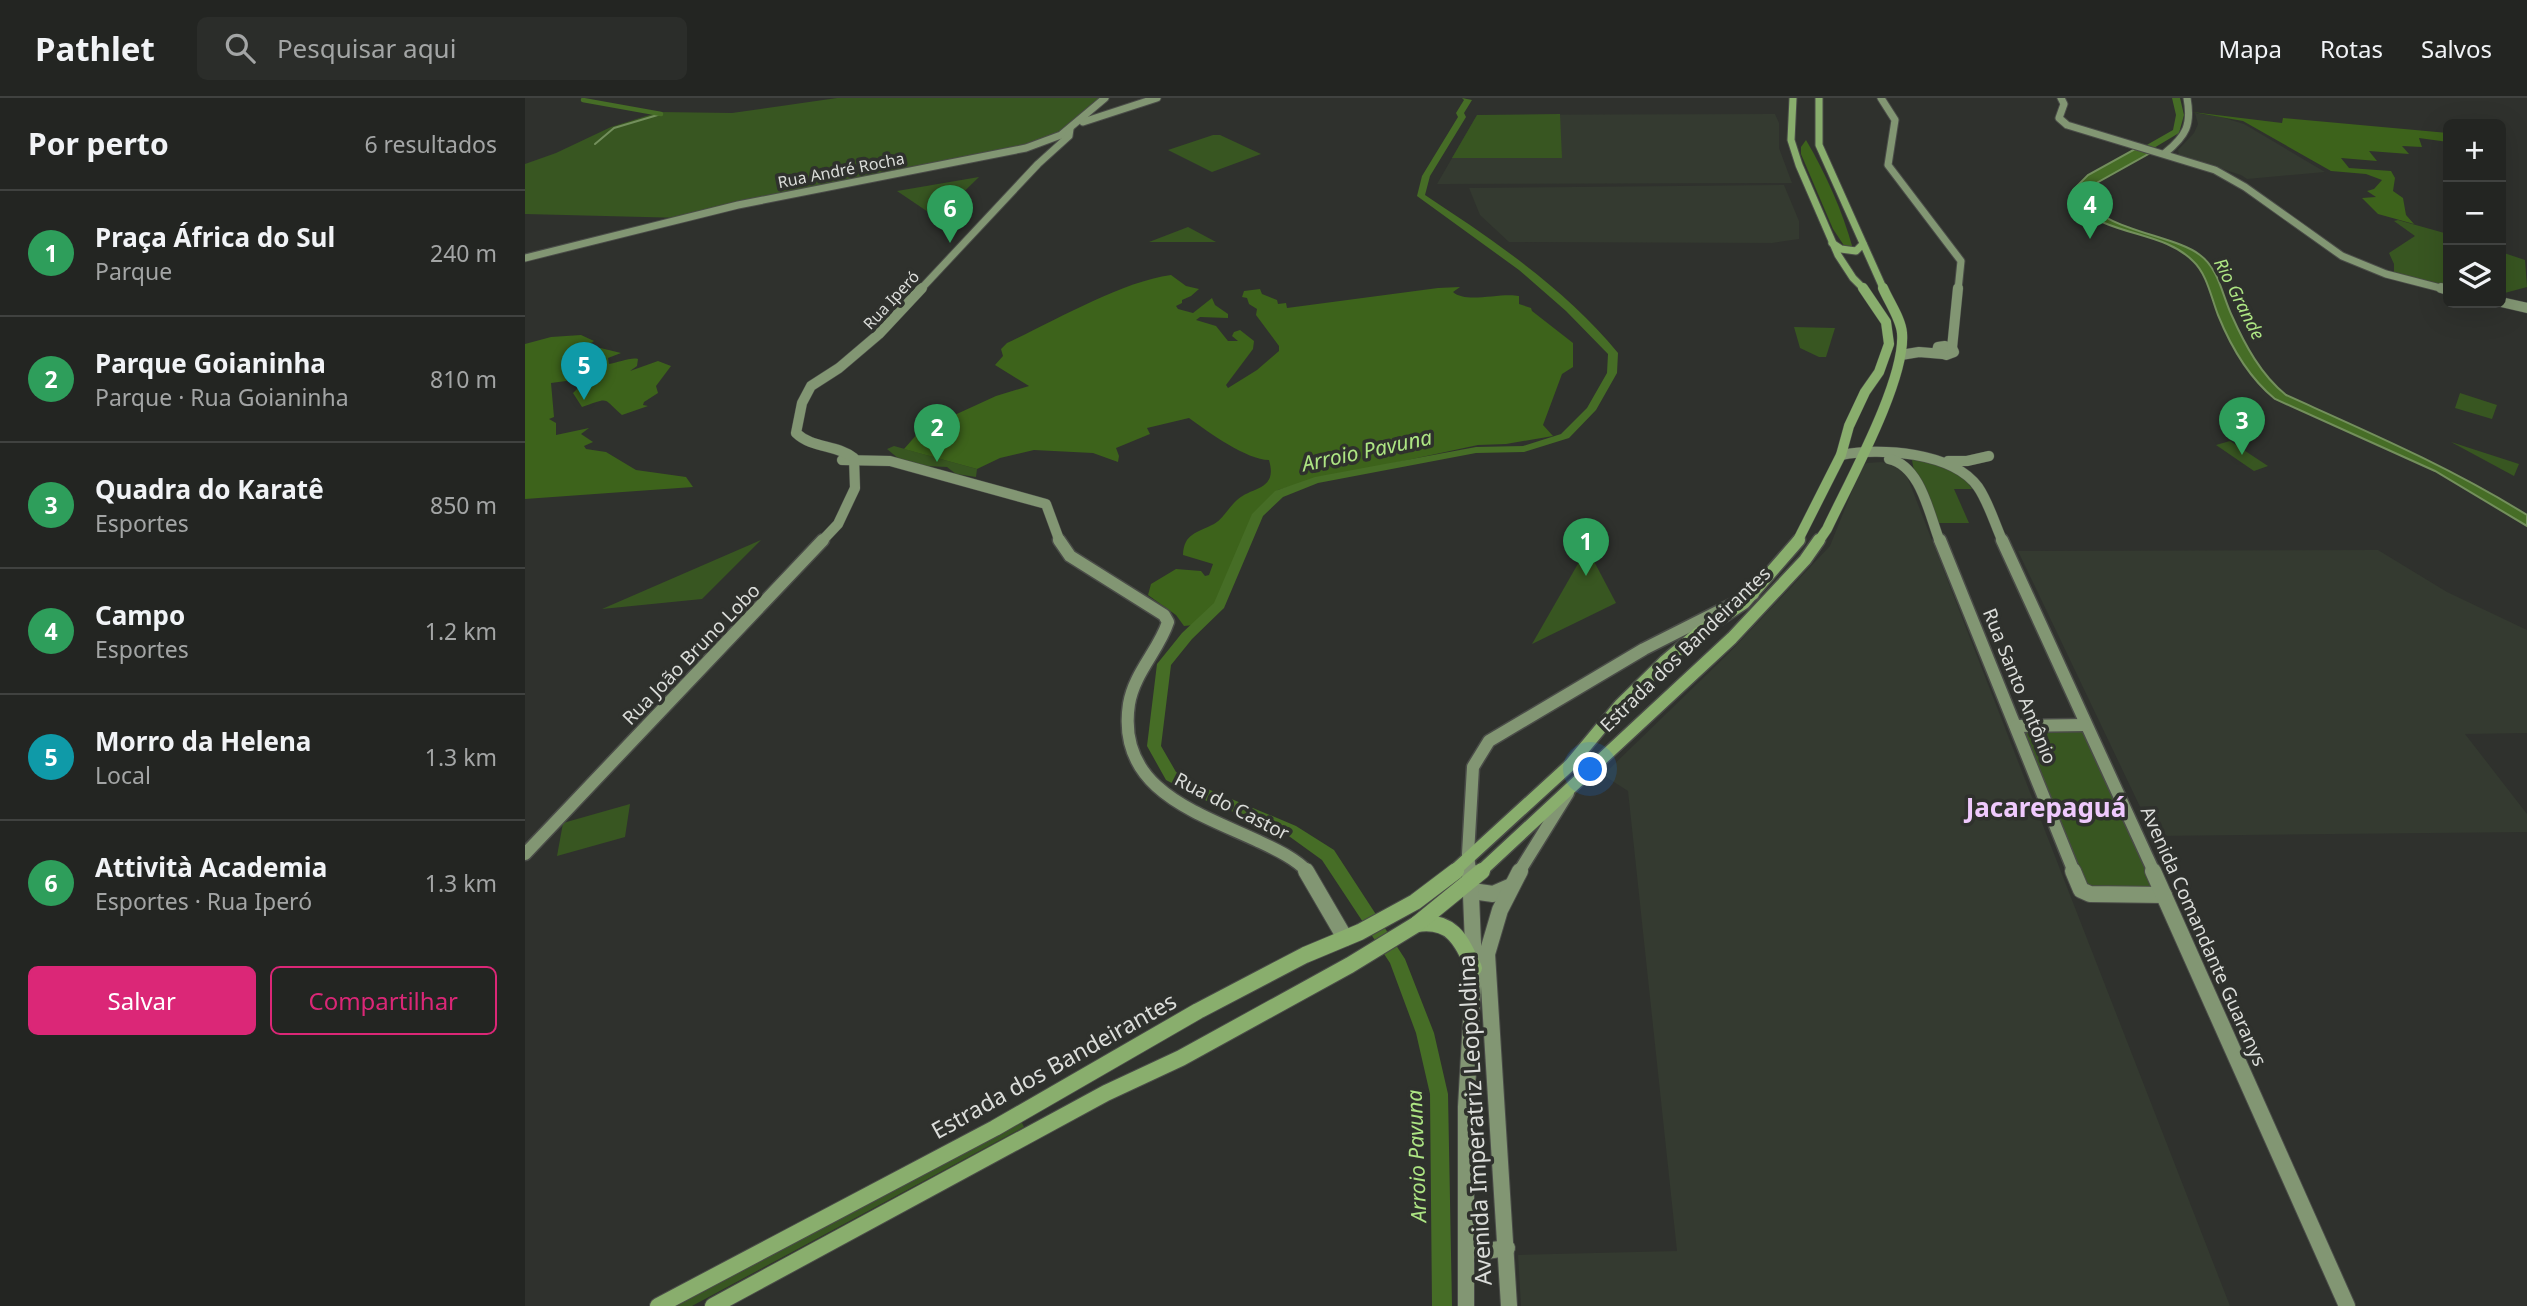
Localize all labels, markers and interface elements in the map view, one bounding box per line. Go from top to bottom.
search box [197,17,687,80]
text: Pathlet [35,26,155,71]
icon: search [221,29,259,67]
text: Pesquisar aqui [277,30,456,66]
text: Mapa [2218,32,2282,65]
text: Rotas [2320,32,2383,65]
text: Salvos [2421,32,2492,65]
map controls [2443,119,2506,308]
button: + [2443,119,2506,182]
text: Por perto [28,123,169,164]
text: 6 resultados [364,128,497,160]
street label: Rua André Rocha [776,147,906,193]
pin: 4 [2067,181,2113,239]
button: − [2443,182,2506,245]
pin: 6 [927,185,973,243]
text: Praça África do Sul [95,219,335,255]
text: 1 [44,237,58,269]
text: 240 m [430,237,497,269]
button: layers [2443,245,2506,308]
water label: Rio Grande [2209,254,2271,344]
text: Parque [95,255,172,287]
street label: Rua Iperó [858,266,924,334]
pin: 5 [561,342,607,400]
text: Parque Goianinha [95,345,326,381]
text: 2 [44,363,58,395]
text: 810 m [430,363,497,395]
text: Parque · Rua Goianinha [95,381,349,413]
pin: 3 [2219,397,2265,455]
pin: 2 [914,404,960,462]
water label: Arroio Pavuna [1297,423,1435,478]
text: Quadra do Karatê [95,471,324,507]
text: 3 [44,489,58,521]
text: 850 m [430,489,497,521]
text: Esportes [95,507,189,539]
pin: 1 [1563,518,1609,576]
street label: Estrada dos Bandeirantes [1594,561,1776,737]
street label: Rua João Bruno Lobo [616,577,766,731]
text: Campo [95,597,185,633]
street label: Rua Santo Antônio [1977,604,2063,768]
text: 4 [44,615,58,647]
text: 1.2 km [425,615,497,647]
text: Esportes [95,633,189,665]
text: Morro da Helena [95,723,311,759]
text: 5 [44,741,58,773]
text: 1.3 km [425,741,497,773]
your location [1573,752,1607,786]
text: Local [95,759,151,791]
street label: Rua do Castor [1170,766,1294,846]
district label: Jacarepaguá [1964,789,2126,825]
street label: Avenida Comandante Guaranys [2135,802,2273,1070]
text: Attività Academia [95,849,327,885]
text: 6 [44,867,58,899]
text: 1.3 km [425,867,497,899]
text: Esportes · Rua Iperó [95,885,312,917]
street label: Avenida Imperatriz Leopoldina [1449,954,1499,1286]
button: Salvar [28,966,256,1035]
button: Compartilhar [270,966,497,1035]
street label: Estrada dos Bandeirantes [925,984,1182,1146]
water label: Arroio Pavuna [1400,1089,1432,1225]

